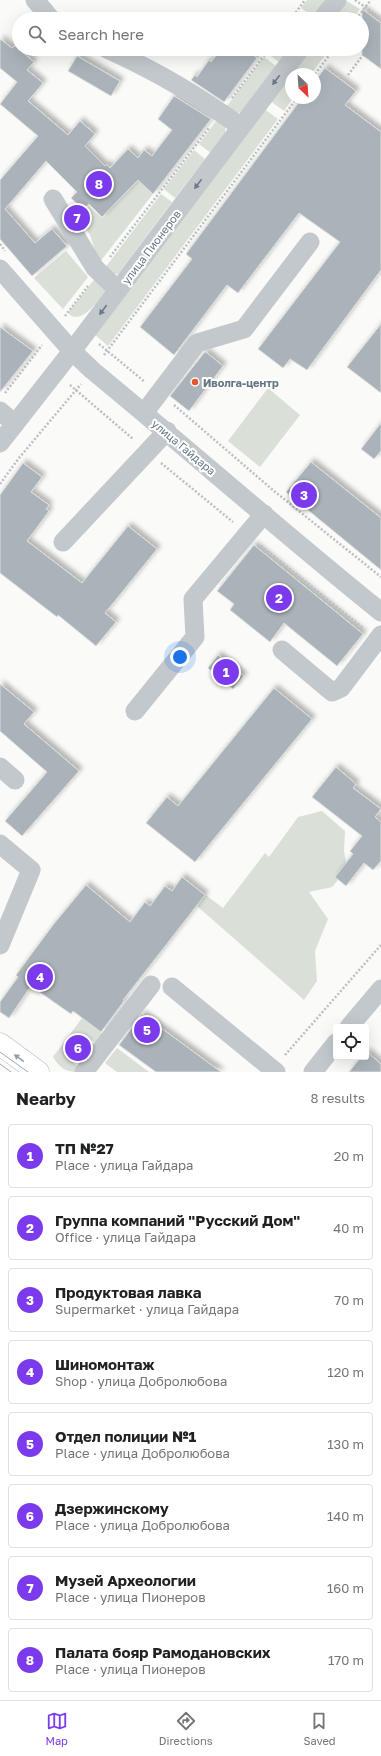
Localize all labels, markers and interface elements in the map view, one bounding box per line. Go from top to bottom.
search box [12,12,369,56]
icon: search [26,23,48,45]
text: Search here [58,25,144,43]
north arrow [285,68,321,104]
one-way arrow [272,75,281,86]
pin: 8 [86,169,112,199]
one-way arrow [194,178,202,189]
pin: 7 [64,203,90,233]
street label: улица Пионеров [119,207,183,287]
one-way arrow [99,305,107,315]
place label: Иволга-центр [203,376,279,389]
marker: Иволга-центр [190,377,200,387]
street label: улица Гайдара [150,417,218,477]
pin: 3 [291,480,317,510]
pin: 2 [266,583,292,613]
your location [170,647,190,667]
pin: 1 [213,657,239,687]
pin: 4 [27,962,53,992]
pin: 5 [134,1015,160,1045]
map controls [333,1024,369,1060]
button: locate [333,1024,369,1060]
pin: 6 [65,1033,91,1063]
one-way arrow [14,1054,24,1062]
text: Nearby [16,1088,76,1109]
text: 8 results [311,1090,365,1106]
text: ТП №27 [55,1139,114,1157]
text: 1 [27,1148,33,1164]
text: 20 m [334,1148,364,1164]
text: Place · улица Гайдара [55,1157,193,1173]
text: Группа компаний "Русский Дом" [55,1211,300,1229]
text: 2 [26,1220,34,1236]
text: 40 m [333,1220,364,1236]
text: Office · улица Гайдара [55,1229,196,1245]
text: Продуктовая лавка [55,1283,201,1301]
text: 3 [26,1292,34,1308]
text: 70 m [334,1292,364,1308]
text: Supermarket · улица Гайдара [55,1301,239,1317]
text: Шиномонтаж [55,1355,155,1373]
text: 4 [26,1364,34,1380]
text: 120 m [327,1364,364,1380]
text: Shop · улица Добролюбова [55,1373,227,1389]
text: Отдел полиции №1 [55,1427,196,1445]
text: 5 [26,1436,34,1452]
text: 130 m [327,1436,364,1452]
text: Place · улица Добролюбова [55,1445,230,1461]
text: Дзержинскому [55,1499,169,1517]
text: 6 [26,1508,34,1524]
text: 140 m [327,1508,364,1524]
text: Place · улица Добролюбова [55,1517,230,1533]
text: Музей Археологии [55,1571,196,1589]
text: 7 [26,1580,34,1596]
text: 160 m [327,1580,364,1596]
text: Place · улица Пионеров [55,1589,205,1605]
text: Палата бояр Рамодановских [55,1643,271,1661]
text: 8 [26,1652,34,1668]
text: 170 m [328,1652,364,1668]
text: Place · улица Пионеров [55,1661,205,1677]
tab: Map [45,1710,68,1747]
tab: Directions [159,1710,213,1747]
tab: Saved [303,1710,336,1747]

